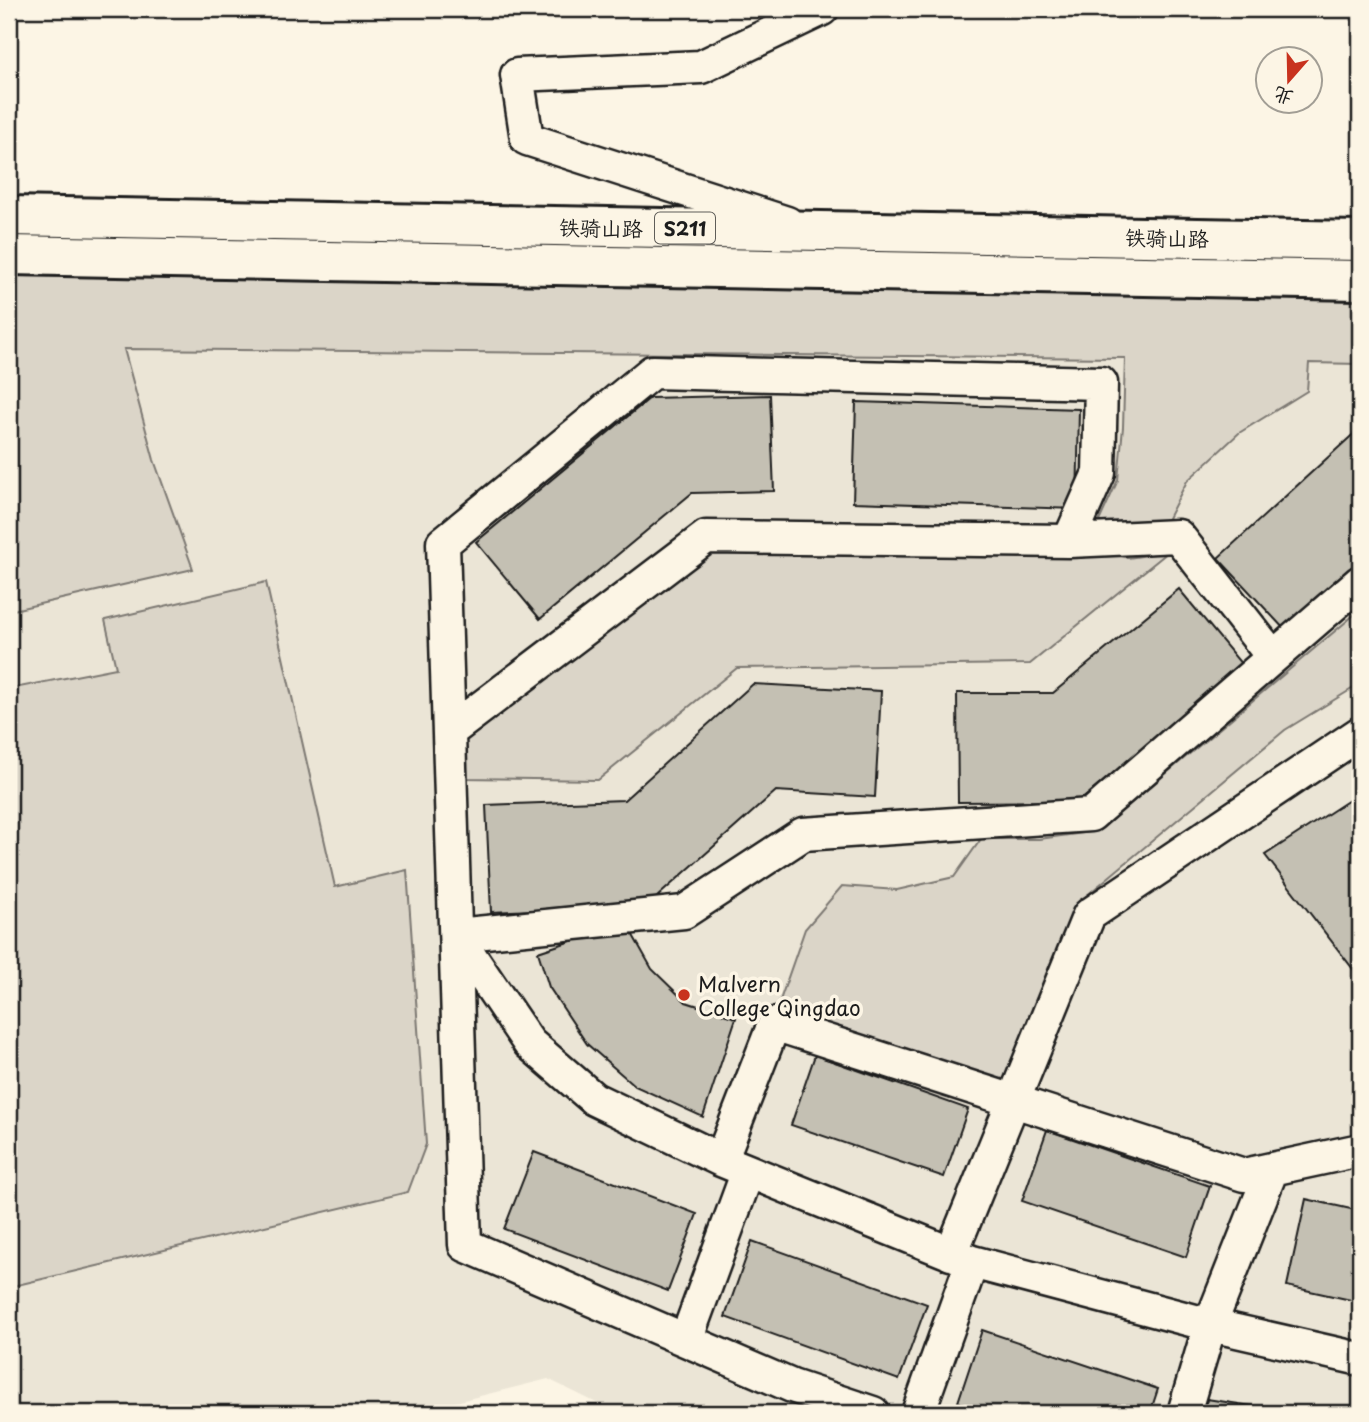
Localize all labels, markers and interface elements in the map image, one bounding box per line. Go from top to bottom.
north arrow [1254,46,1324,116]
text: 北 [1269,81,1297,113]
street label: 铁骑山路 [559,210,643,244]
road number: S211 [655,212,715,244]
street label: 铁骑山路 [1125,220,1209,254]
place label: Malvern College Qingdao [698,967,861,1023]
marker: Malvern College Qingdao [676,987,692,1003]

